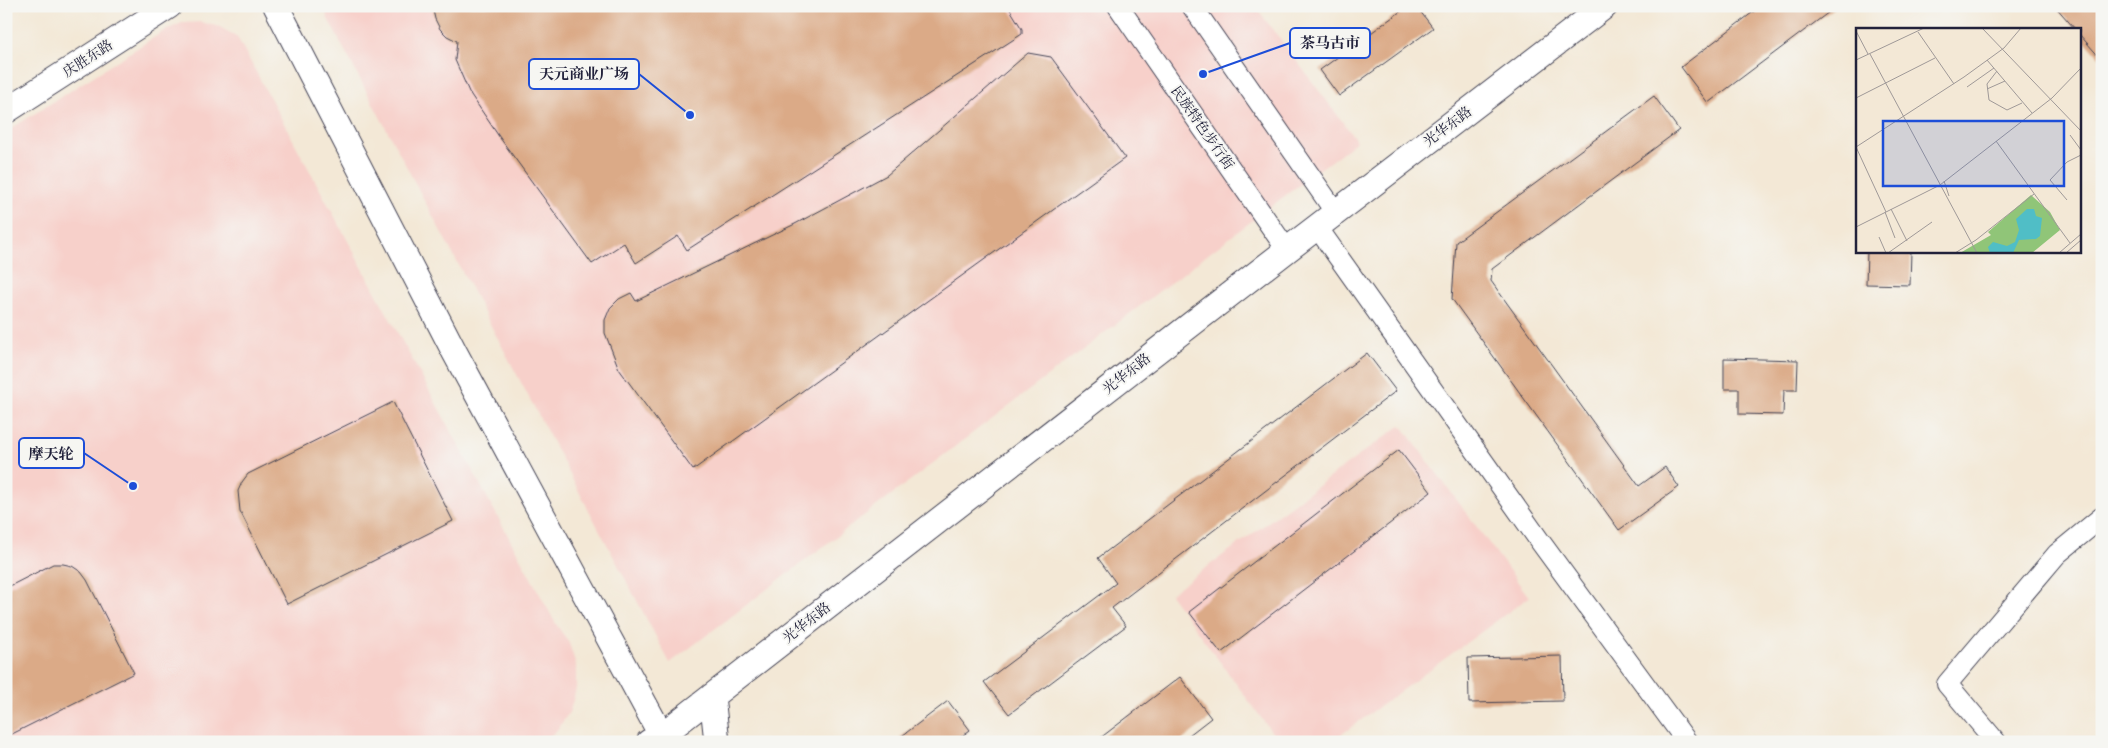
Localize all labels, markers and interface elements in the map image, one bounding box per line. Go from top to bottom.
callout: 茶马古市 [1290,28,1370,58]
inset map [1856,28,2080,252]
text: 茶马古市 [1300,34,1360,53]
street label: 庆胜东路 [60,36,116,82]
callout: 天元商业广场 [529,59,639,89]
text: 天元商业广场 [539,65,629,84]
street label: 民族特色步行街 [1167,83,1237,173]
street label: 光华东路 [1420,103,1476,151]
street label: 光华东路 [1099,350,1155,398]
callout: 摩天轮 [19,438,84,468]
text: 摩天轮 [28,445,74,464]
street label: 光华东路 [779,599,835,647]

